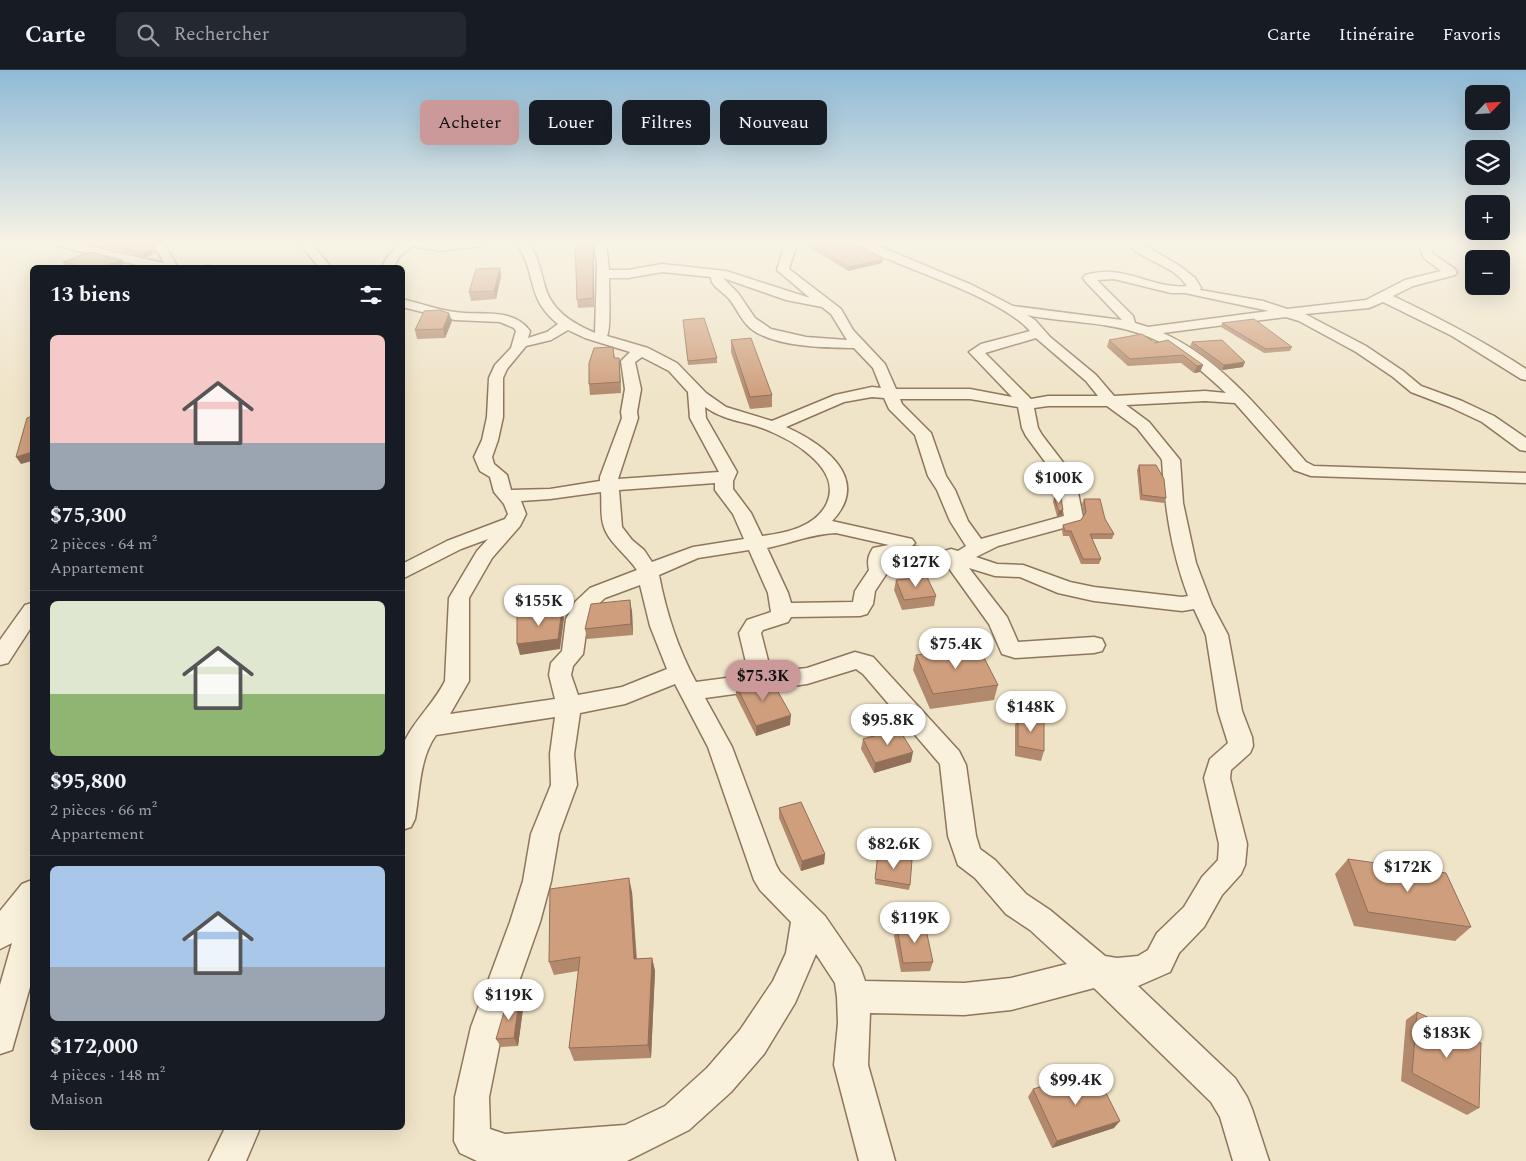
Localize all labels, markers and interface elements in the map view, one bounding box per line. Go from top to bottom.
search box [116,12,466,57]
text: Carte [25,17,86,53]
text: Rechercher [174,20,269,49]
icon: search [134,21,162,49]
text: Carte [1267,21,1311,48]
text: Itinéraire [1339,21,1415,48]
text: Favoris [1443,21,1501,48]
north arrow [1465,85,1510,130]
map controls [1465,85,1510,295]
chip: Acheter [420,100,519,145]
chip: Louer [529,100,612,145]
chip: Filtres [622,100,710,145]
chip: Nouveau [720,100,827,145]
button: layers [1465,140,1510,185]
button: + [1465,195,1510,240]
button: − [1465,250,1510,295]
text: 13 biens [50,279,131,311]
icon: filters [357,281,385,309]
icon: home [173,368,263,458]
pin: $100K [1024,462,1094,504]
text: $100K [1035,466,1083,490]
text: $75,300 [50,500,126,532]
text: 2 pièces · 64 m² [50,532,157,556]
pin: $127K [881,546,951,588]
text: $127K [892,550,940,574]
text: Appartement [50,556,144,580]
pin: $155K [504,584,574,627]
text: $155K [515,589,563,613]
pin: $75.4K [915,628,997,670]
text: $75.4K [930,632,982,656]
icon: home [173,633,263,723]
pin: $75.3K [722,660,804,702]
text: $75.3K [737,664,789,688]
pin: $148K [996,690,1066,733]
text: $148K [1007,695,1055,719]
pin: $95.8K [847,704,929,746]
text: $95.8K [862,708,914,732]
text: $95,800 [50,766,126,798]
text: 2 pièces · 66 m² [50,798,157,822]
text: Appartement [50,822,144,846]
pin: $82.6K [853,828,935,870]
text: $82.6K [868,832,920,856]
pin: $172K [1373,850,1443,893]
text: $172K [1384,855,1432,879]
icon: home [173,898,263,988]
pin: $119K [880,902,950,944]
text: $119K [891,906,939,930]
pin: $119K [474,978,544,1021]
text: $119K [485,983,533,1007]
pin: $183K [1412,1016,1482,1059]
text: $183K [1423,1021,1471,1045]
text: $172,000 [50,1031,138,1063]
text: 4 pièces · 148 m² [50,1063,165,1087]
pin: $99.4K [1035,1064,1117,1106]
text: $99.4K [1050,1068,1102,1092]
text: Maison [50,1087,103,1111]

